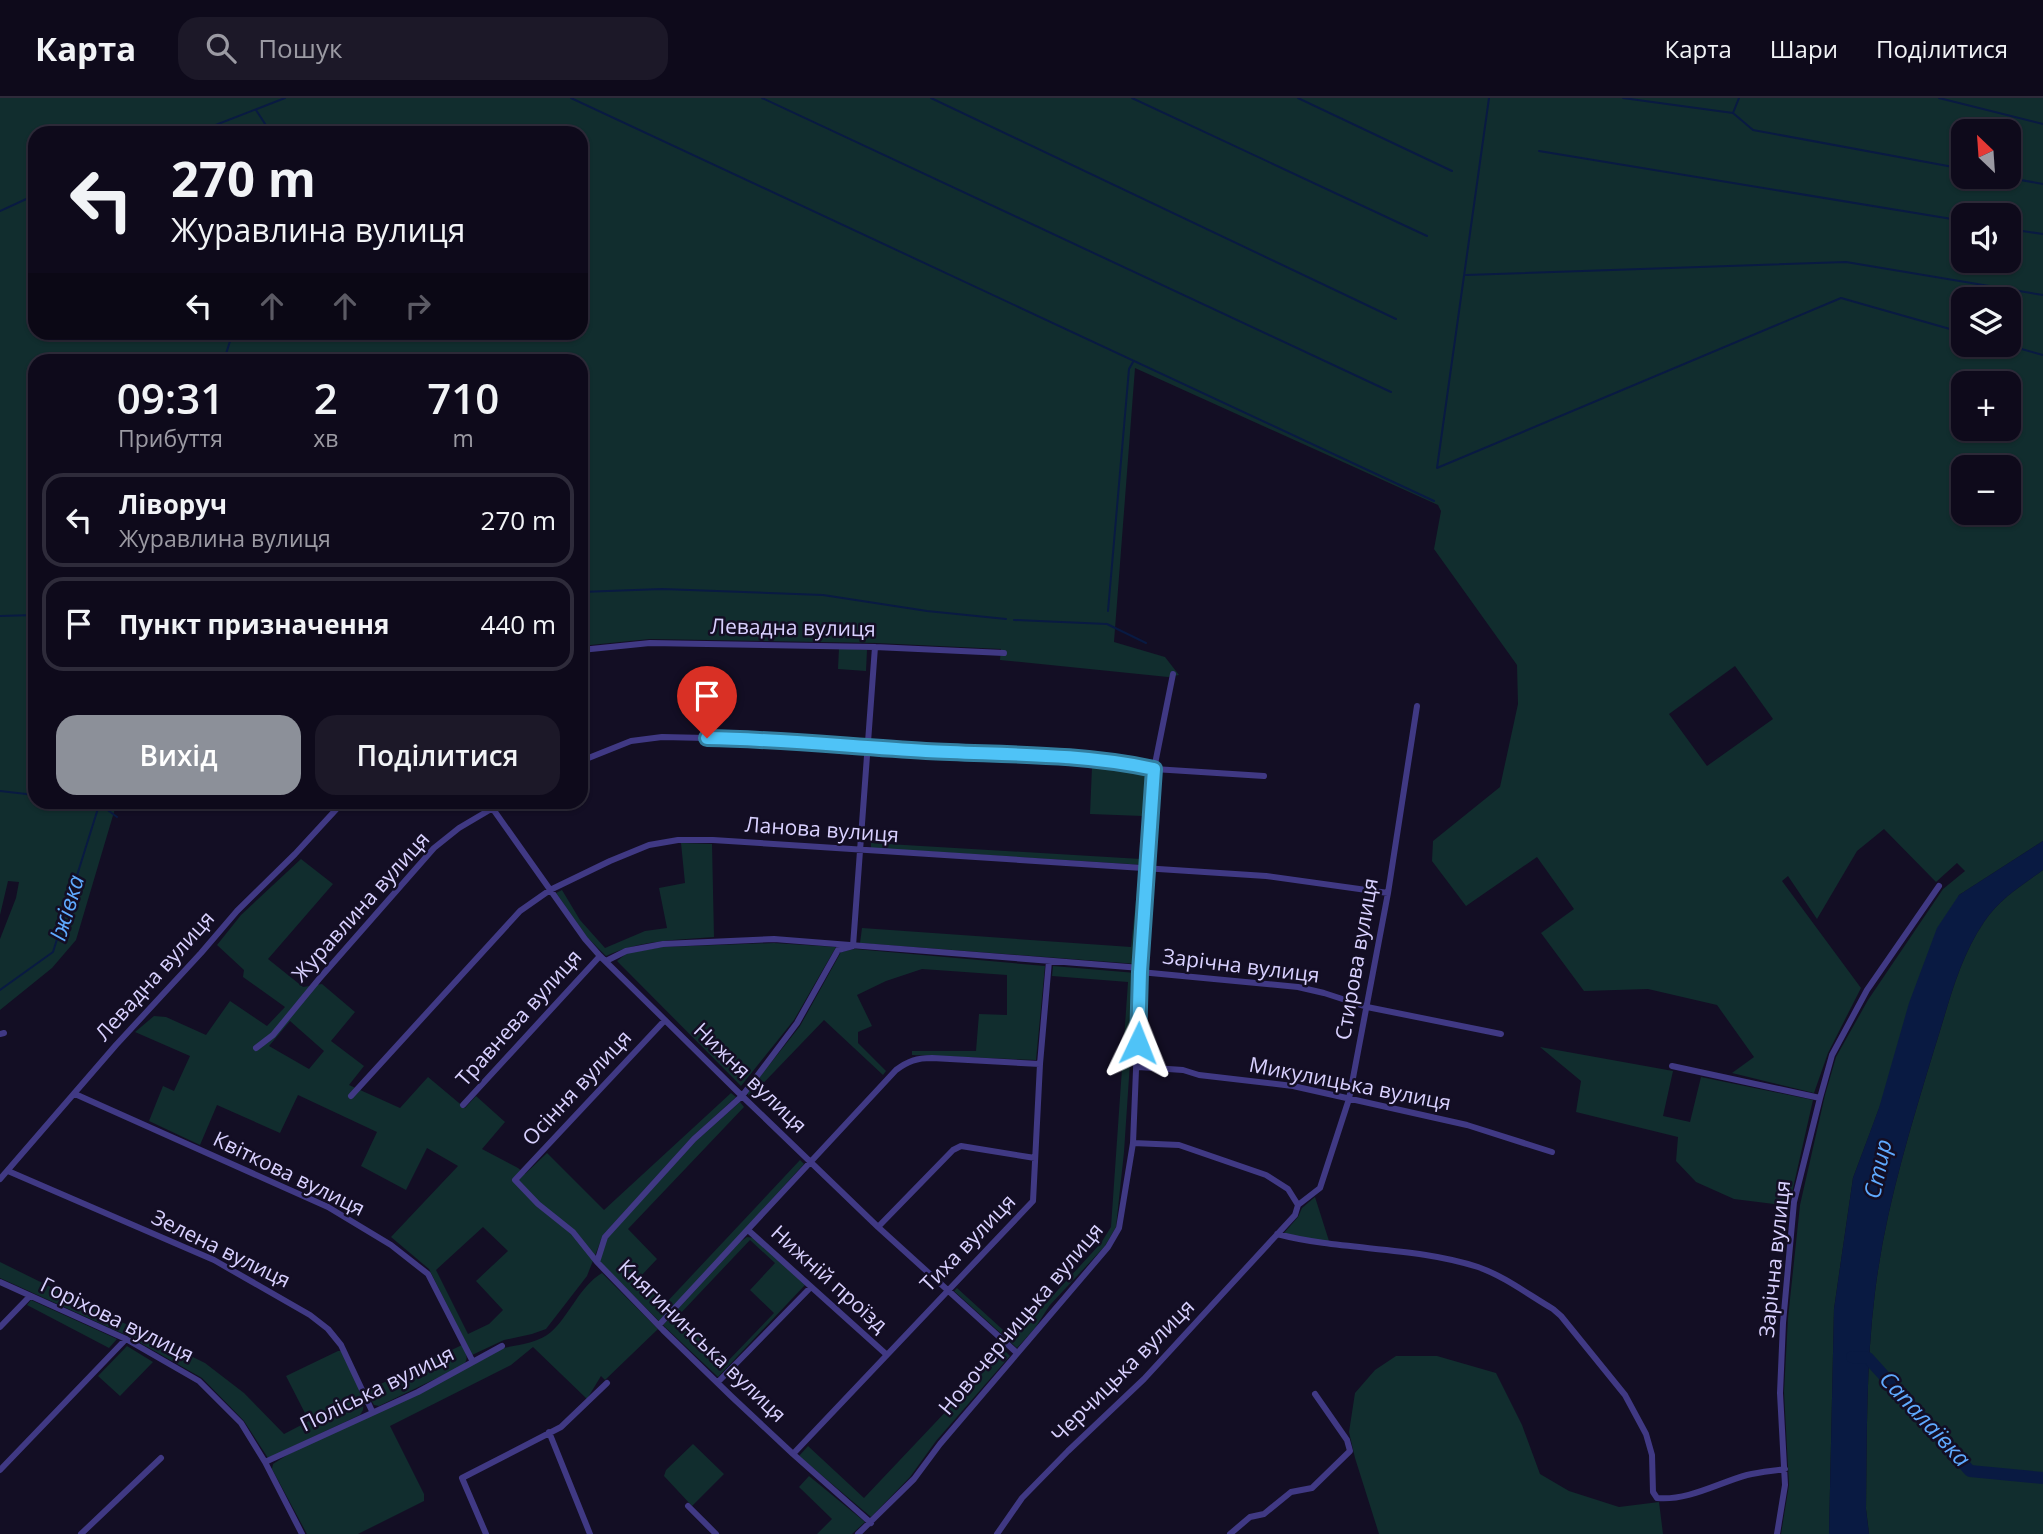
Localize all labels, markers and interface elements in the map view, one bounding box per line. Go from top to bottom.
search box [178,17,668,80]
text: Карта [35,26,136,71]
icon: search [202,29,240,67]
text: Пошук [258,30,342,66]
text: Карта [1665,32,1732,65]
text: Шари [1770,32,1838,65]
text: Поділитися [1876,32,2008,65]
north arrow [1951,119,2021,189]
map controls [1951,119,2021,525]
text: 270 m [171,145,316,211]
icon: left [56,154,147,245]
button: sound [1951,203,2021,273]
text: Журавлина вулиця [171,208,466,251]
icon: left [180,287,218,325]
icon: ahead [253,287,291,325]
icon: ahead [326,287,364,325]
icon: right [399,287,437,325]
button: layers [1951,287,2021,357]
text: 09:31 [117,369,224,426]
text: 2 [314,369,338,426]
text: 710 [427,369,499,426]
button: + [1951,371,2021,441]
text: Прибуття [118,422,223,454]
text: хв [313,422,338,454]
text: m [453,422,474,454]
button: − [1951,455,2021,525]
text: Ліворуч [119,486,227,522]
icon: left [60,501,98,539]
text: 270 m [481,502,556,538]
text: Журавлина вулиця [119,522,331,554]
icon: arrive [60,605,98,643]
text: Пункт призначення [119,606,389,642]
text: 440 m [481,606,556,642]
street label: Левадна вулиця [710,612,876,642]
pin [677,666,737,738]
icon: arrive [688,677,726,715]
button: Вихід [56,715,301,795]
button: Поділитися [315,715,560,795]
street label: Ланова вулиця [744,810,900,848]
street label: Журавлина вулиця [285,825,435,988]
water label: Іжівка [41,871,91,945]
street label: Стирова вулиця [1328,876,1384,1042]
street label: Левадна вулиця [88,904,220,1046]
street label: Зарічна вулиця [1161,941,1321,989]
street label: Травнева вулиця [449,943,587,1092]
position arrow [1101,1006,1175,1080]
street label: Нижня вулиця [688,1016,813,1139]
street label: Осіння вулиця [516,1024,637,1151]
street label: Микулицька вулиця [1247,1050,1454,1116]
street label: Квіткова вулиця [209,1124,370,1222]
water label: Стир [1855,1136,1899,1202]
street label: Зарічна вулиця [1752,1179,1796,1339]
street label: Тиха вулиця [914,1187,1021,1297]
street label: Зелена вулиця [147,1202,295,1294]
street label: Новочерчицька вулиця [932,1216,1109,1420]
street label: Нижній проїзд [765,1218,894,1338]
street label: Княгининська вулиця [613,1253,793,1428]
street label: Горіхова вулиця [36,1270,199,1368]
street label: Черчицька вулиця [1045,1293,1200,1448]
street label: Поліська вулиця [295,1339,458,1438]
water label: Сапалаївка [1873,1363,1978,1473]

